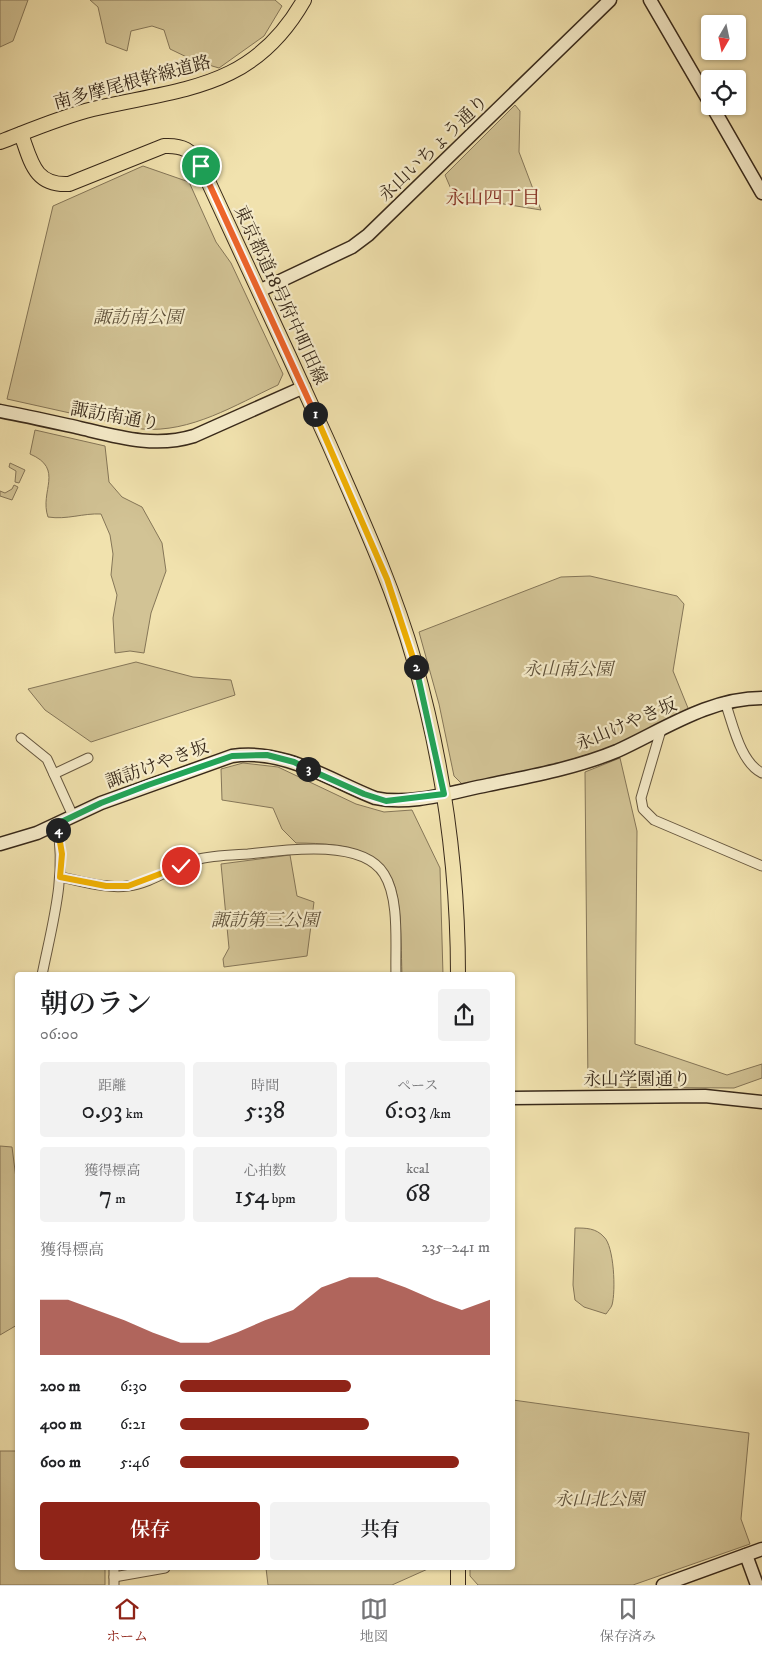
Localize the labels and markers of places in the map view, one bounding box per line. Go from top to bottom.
pin [180,145,222,187]
pin: 1 [302,402,328,426]
pin: 2 [404,654,428,680]
pin: 3 [296,756,320,782]
pin: 4 [46,818,70,842]
pin [160,845,202,887]

